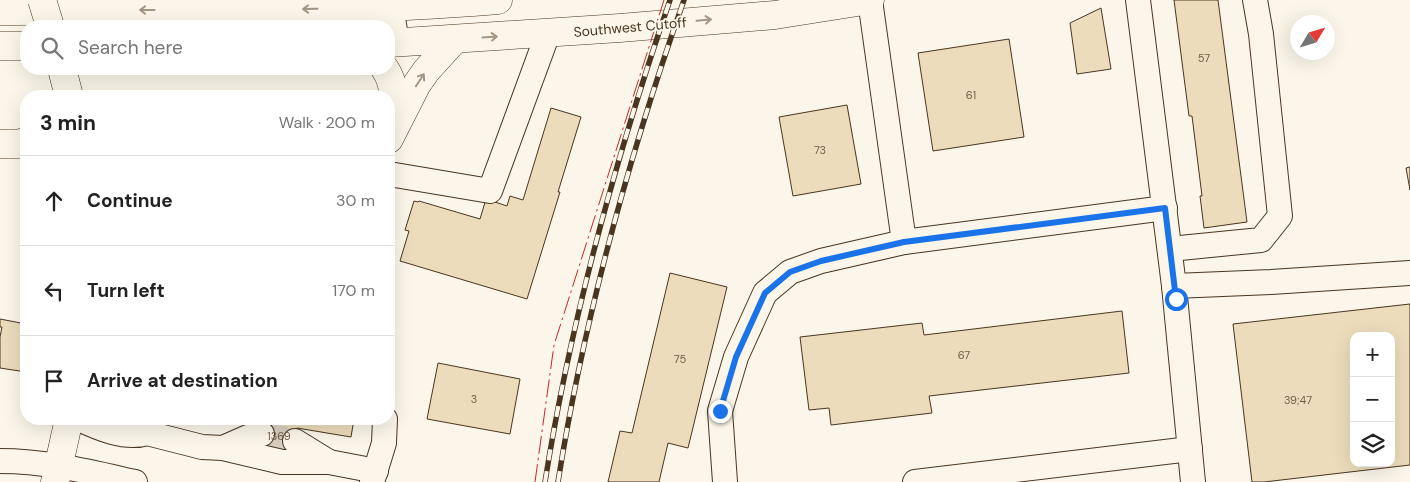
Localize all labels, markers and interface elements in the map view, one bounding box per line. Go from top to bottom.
one-way arrow [302,4,318,14]
one-way arrow [140,5,156,15]
street label: Southwest Cutoff [573,13,688,41]
one-way arrow [696,15,712,25]
north arrow [1290,15,1335,60]
search box [20,20,395,75]
one-way arrow [482,33,498,42]
icon: search [38,34,66,62]
text: Search here [78,35,183,60]
house number: 57 [1198,51,1210,65]
one-way arrow [415,74,425,88]
house number: 61 [966,88,976,102]
text: 3 min [40,109,96,137]
text: Walk · 200 m [279,112,375,133]
house number: 73 [814,143,826,157]
icon: ahead [40,187,68,215]
text: Continue [87,188,173,213]
text: 30 m [336,190,375,211]
icon: left [40,277,68,305]
text: Turn left [87,278,165,303]
text: 170 m [332,280,375,301]
route start [1165,288,1188,311]
map controls [1350,332,1395,467]
button: + [1350,332,1395,377]
house number: 67 [958,348,970,362]
house number: 75 [674,352,686,366]
icon: arrive [40,367,68,395]
text: Arrive at destination [87,368,278,393]
button: − [1350,377,1395,422]
house number: 3 [471,392,477,406]
house number: 39;47 [1284,393,1312,407]
route end [709,400,732,423]
button: layers [1350,422,1395,467]
house number: 1369 [267,429,291,443]

